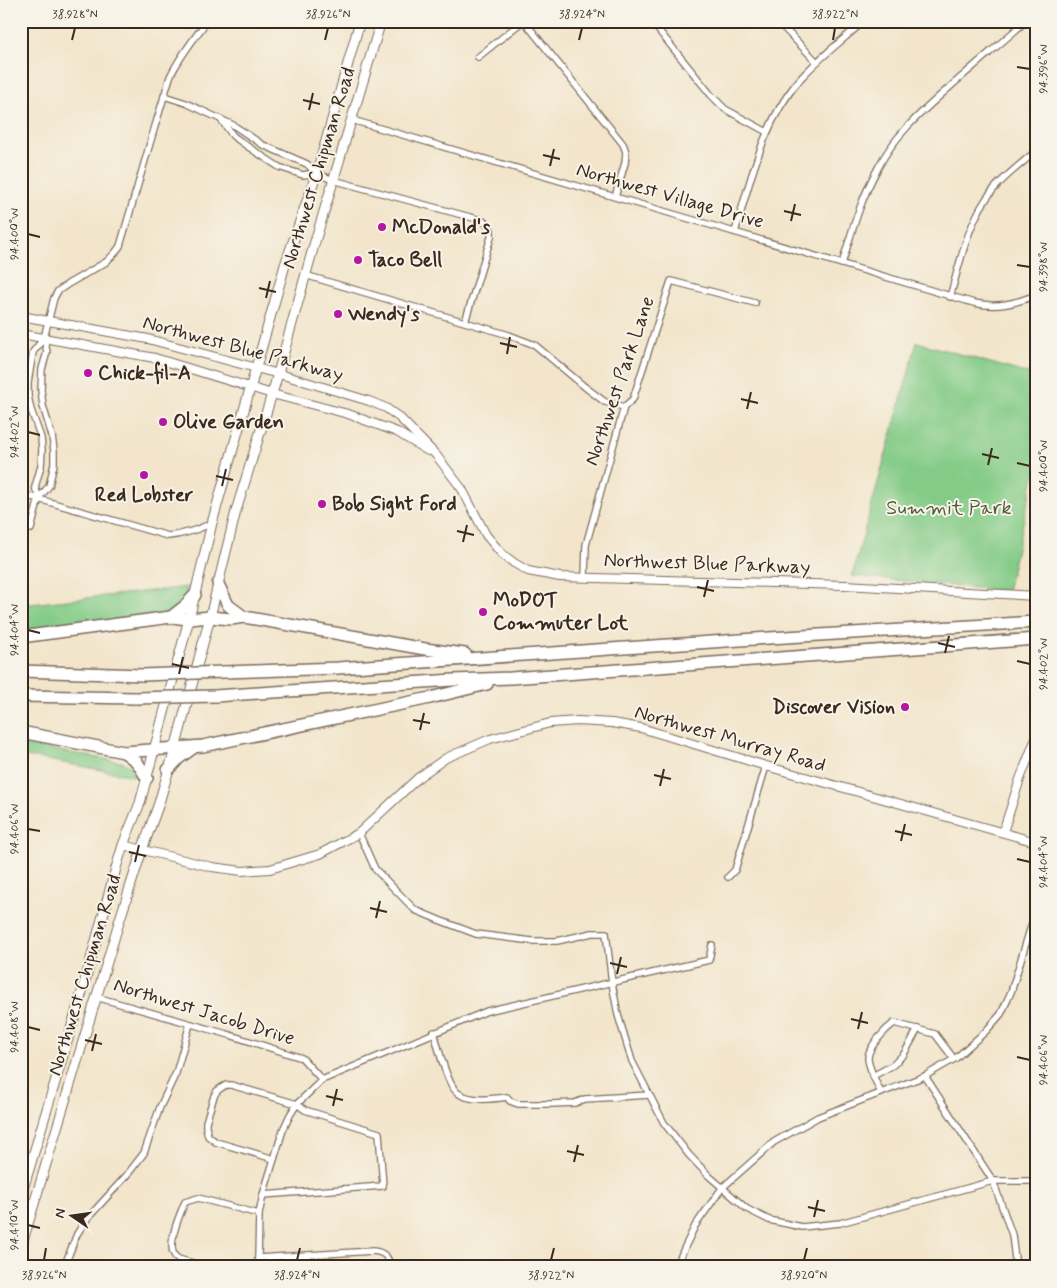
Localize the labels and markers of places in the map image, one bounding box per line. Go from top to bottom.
place label: McDonald's [392,214,490,241]
marker: McDonald's [376,221,388,233]
place label: Taco Bell [368,247,442,274]
marker: Taco Bell [352,254,364,266]
place label: Wendy's [347,301,420,328]
marker: Wendy's [332,308,344,320]
place label: Chick-fil-A [98,360,191,387]
marker: Chick-fil-A [82,367,94,379]
place label: Olive Garden [173,409,284,436]
marker: Olive Garden [157,416,169,428]
marker: Red Lobster [138,469,150,481]
place label: Red Lobster [95,482,194,509]
place label: Bob Sight Ford [332,491,457,518]
marker: Bob Sight Ford [316,498,328,510]
place label: MoDOT Commuter Lot [493,587,630,637]
marker: MoDOT Commuter Lot [477,606,489,618]
place label: Discover Vision [772,694,895,721]
marker: Discover Vision [899,701,911,713]

